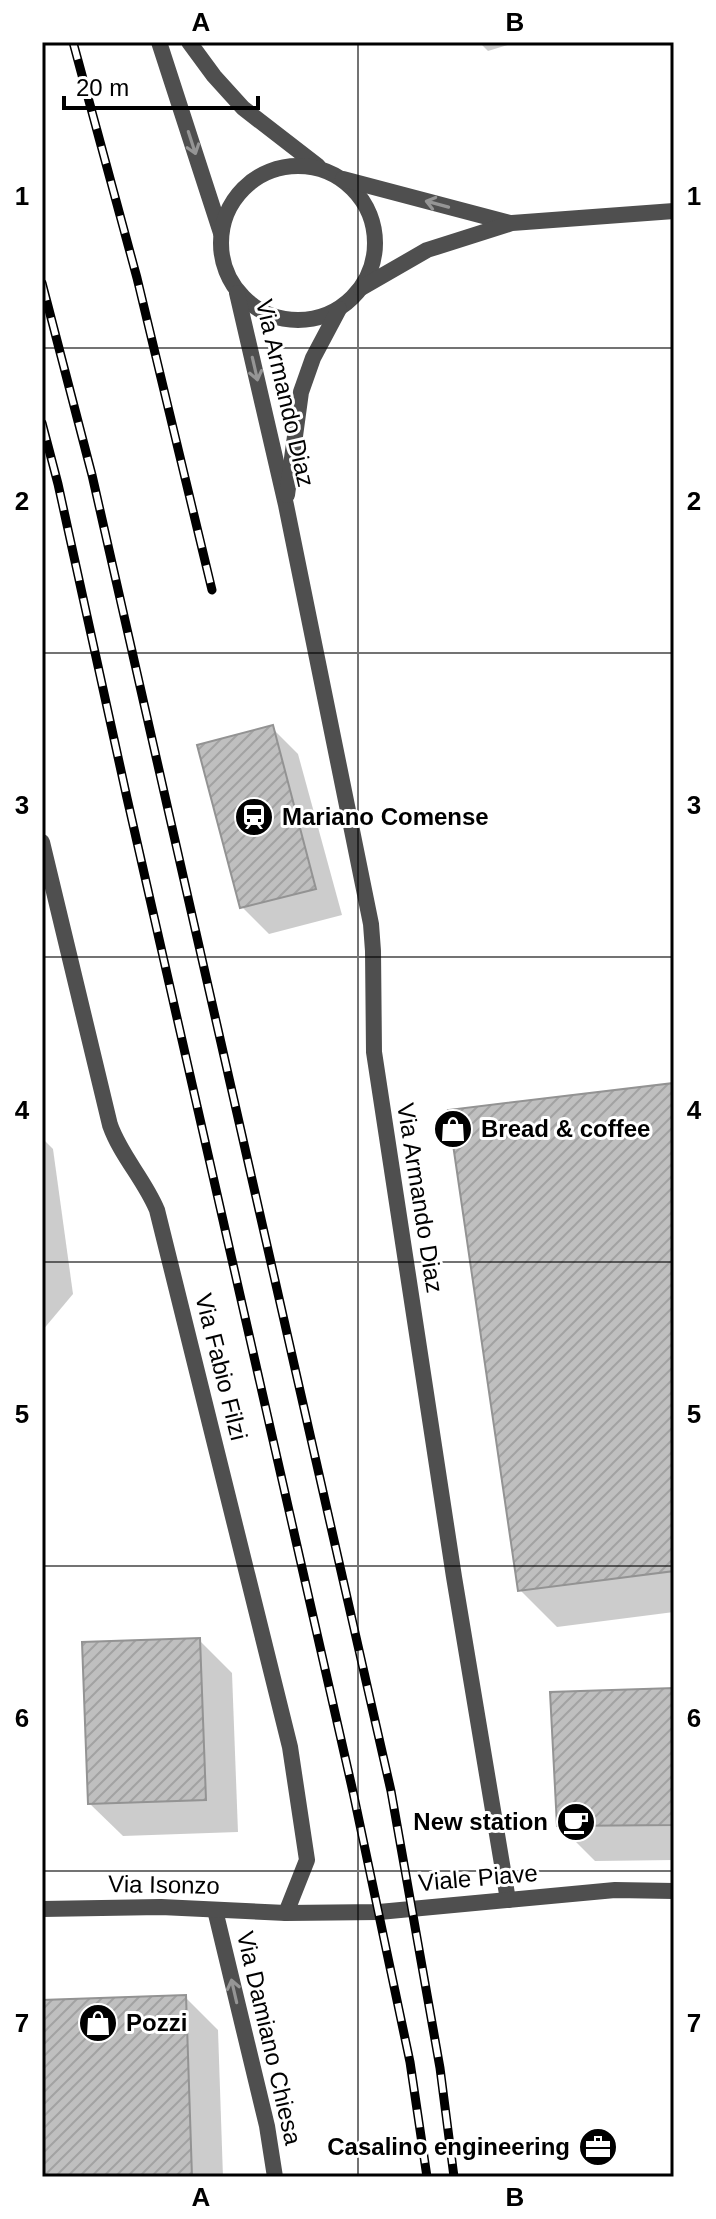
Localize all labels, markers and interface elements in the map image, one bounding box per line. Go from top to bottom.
text: A [192,7,211,37]
text: B [506,7,524,37]
scale bar [64,60,258,110]
text: 20 m [76,74,129,101]
one-way arrow [186,130,200,155]
text: 1 [15,181,29,211]
text: 1 [687,181,701,211]
one-way arrow [424,195,450,210]
street label: Via Armando Diaz [251,296,320,489]
one-way arrow [248,355,263,381]
text: 2 [15,486,29,516]
text: 2 [687,486,701,516]
text: 3 [15,790,29,820]
text: 3 [687,790,701,820]
station icon: Mariano Comense [233,796,275,838]
place label: Mariano Comense [282,803,489,830]
text: 4 [15,1095,30,1125]
text: 4 [687,1095,702,1125]
street label: Via Armando Diaz [392,1101,449,1295]
shop icon: Bread & coffee [432,1108,474,1150]
place label: Bread & coffee [481,1115,650,1142]
street label: Via Fabio Filzi [190,1291,253,1443]
text: 5 [15,1399,29,1429]
text: 5 [687,1399,701,1429]
text: 6 [15,1703,29,1733]
text: 6 [687,1703,701,1733]
cafe icon: New station [555,1801,597,1843]
place label: New station [413,1808,548,1835]
street label: Viale Piave [417,1859,539,1896]
street label: Via Isonzo [108,1870,220,1899]
street label: Via Damiano Chiesa [232,1928,307,2148]
one-way arrow [226,1979,241,2005]
shop icon: Pozzi [77,2002,119,2044]
text: 7 [15,2008,29,2038]
text: 7 [687,2008,701,2038]
place label: Pozzi [126,2009,187,2036]
office icon: Casalino engineering [577,2126,619,2168]
place label: Casalino engineering [327,2133,570,2160]
text: A [192,2182,211,2212]
text: B [506,2182,524,2212]

